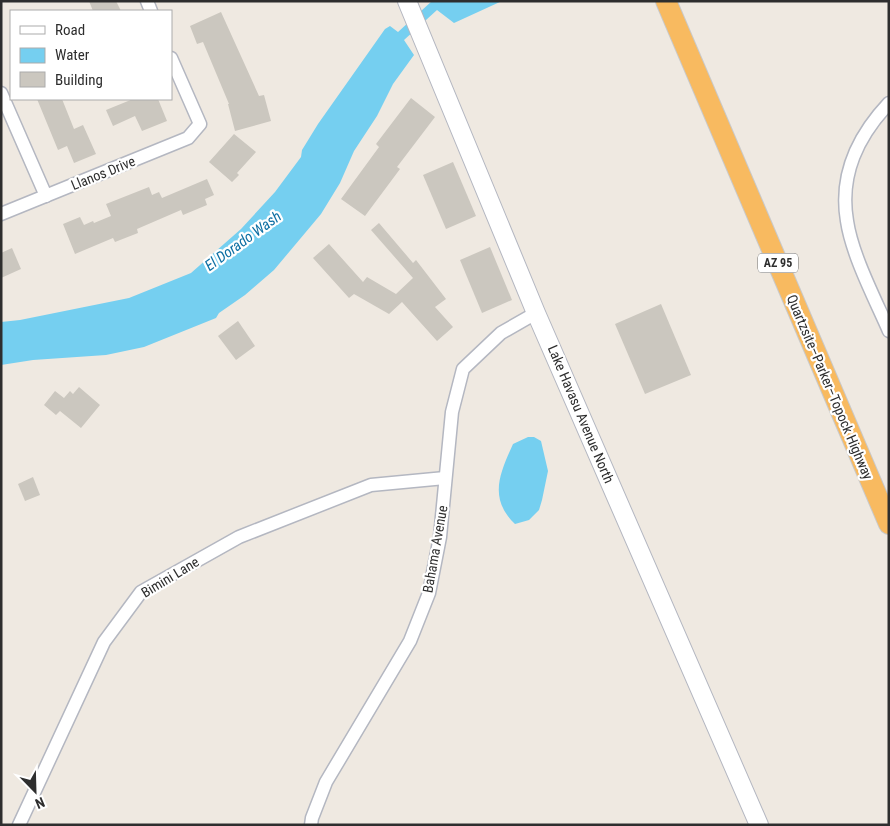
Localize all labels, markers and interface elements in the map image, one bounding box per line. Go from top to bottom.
legend [10,10,172,100]
text: Road [55,21,85,39]
text: Water [55,46,90,64]
text: Building [55,71,103,89]
street label: Llanos Drive [69,153,138,193]
water label: El Dorado Wash [201,207,285,275]
road number: AZ 95 [758,254,798,272]
street label: Quartzsite–Parker–Topock Highway [784,292,876,482]
street label: Lake Havasu Avenue North [545,343,617,485]
street label: Bahama Avenue [419,504,451,594]
street label: Bimini Lane [138,553,202,600]
north arrow [10,766,60,816]
text: N [33,794,47,812]

